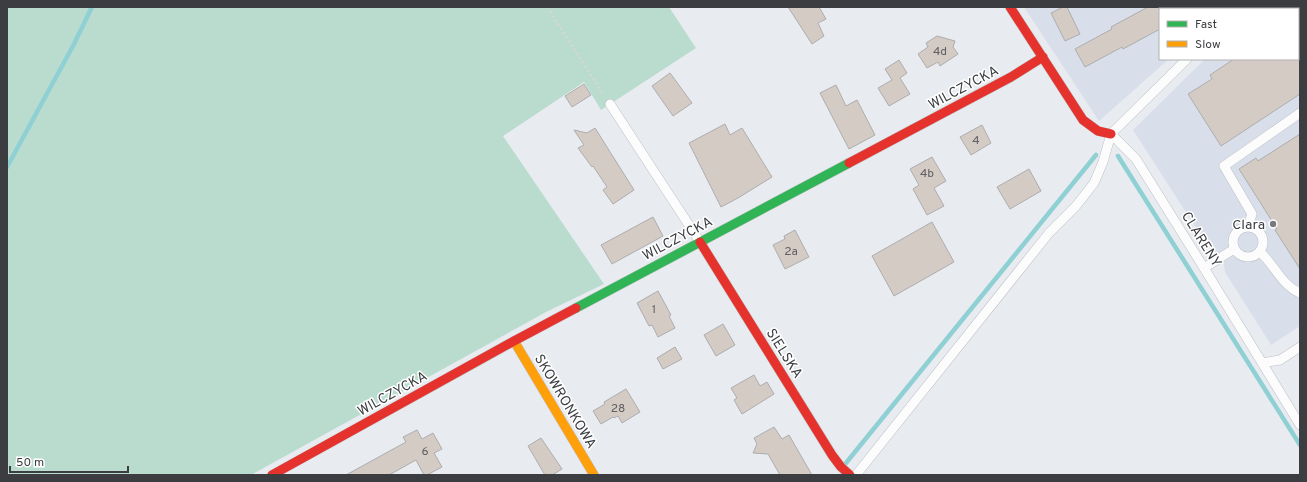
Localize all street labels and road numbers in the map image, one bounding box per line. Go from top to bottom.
street label: WILCZYCKA [926,63,1002,114]
street label: CLARENY [1177,209,1224,271]
street label: WILCZYCKA [640,214,716,265]
street label: SIELSKA [762,326,806,382]
street label: SKOWRONKOWA [530,352,600,452]
street label: WILCZYCKA [355,368,430,420]

